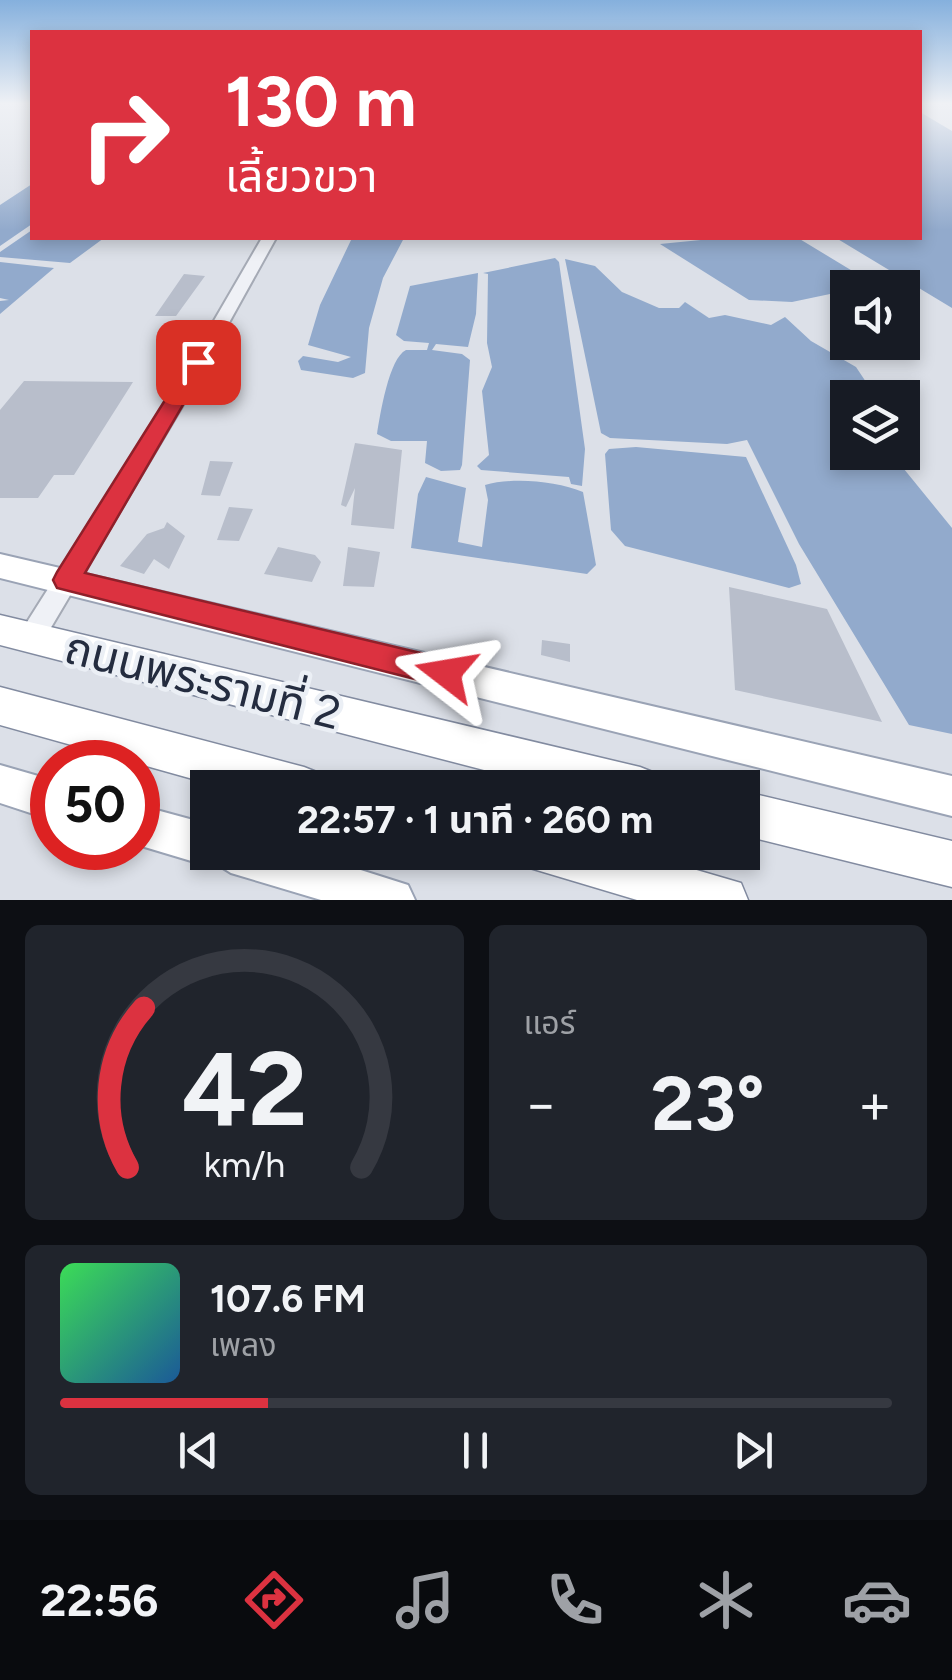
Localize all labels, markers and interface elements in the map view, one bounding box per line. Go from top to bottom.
text: 130 m [225,59,417,144]
icon: right [60,70,190,200]
text: เลี้ยวขวา [225,149,377,203]
map controls [830,270,920,470]
button: sound [830,270,920,360]
pin [156,320,241,405]
icon: arrive [171,335,226,390]
button: layers [830,380,920,470]
street label: ถนนพระรามที่ 2 [60,617,347,740]
position arrow [394,621,498,725]
speed limit sign: 50 [30,740,160,870]
text: 22:57 · 1 นาที · 260 m [297,797,653,843]
text: แอร์ [524,1004,575,1042]
text: 42 [181,1026,307,1151]
text: 23° [651,1059,764,1149]
text: − [524,1071,558,1137]
text: + [858,1071,892,1137]
text: km/h [203,1143,285,1186]
text: 107.6 FM [210,1276,366,1322]
text: เพลง [210,1326,277,1364]
icon: previous [171,1423,226,1478]
icon: pause [448,1423,503,1478]
icon: next [726,1423,781,1478]
icon: directions [239,1565,309,1635]
icon: music [390,1565,460,1635]
icon: phone [540,1565,610,1635]
icon: climate [691,1565,761,1635]
icon: car [842,1565,912,1635]
text: 22:56 [40,1573,158,1627]

